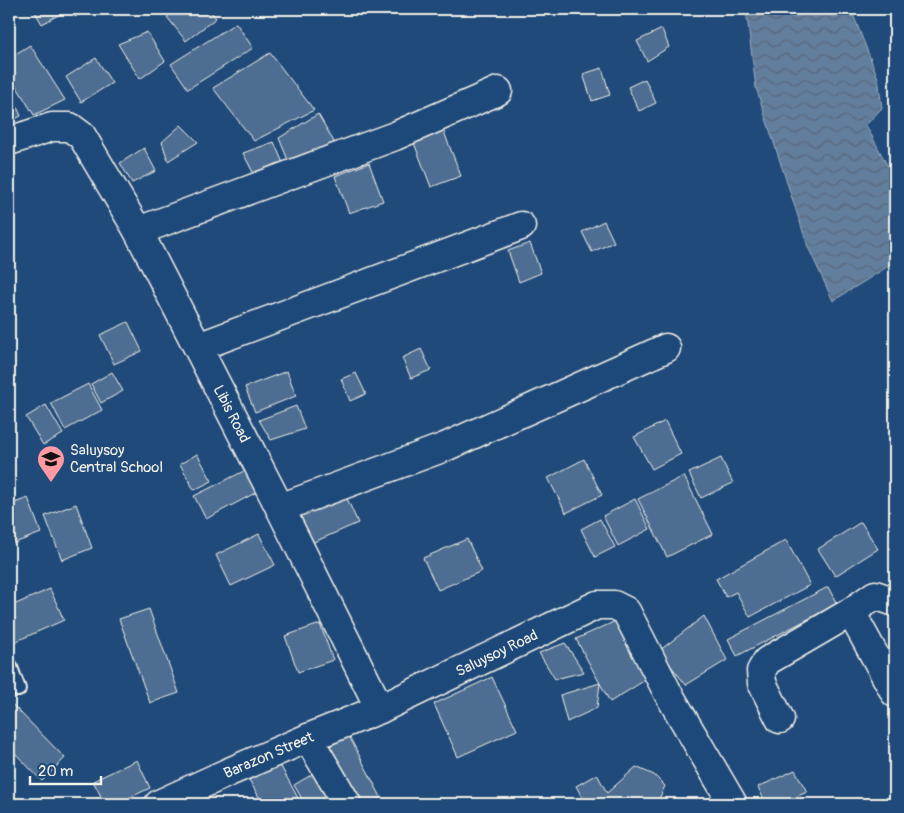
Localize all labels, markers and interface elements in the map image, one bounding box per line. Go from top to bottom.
street label: Libis Road [209,382,254,446]
place label: Saluysoy Central School [70,441,163,477]
school or university icon: Saluysoy Central School [36,444,66,483]
street label: Saluysoy Road [453,626,541,681]
street label: Barazon Street [221,727,317,783]
scale bar [30,753,101,785]
text: 20 m [38,762,73,781]

